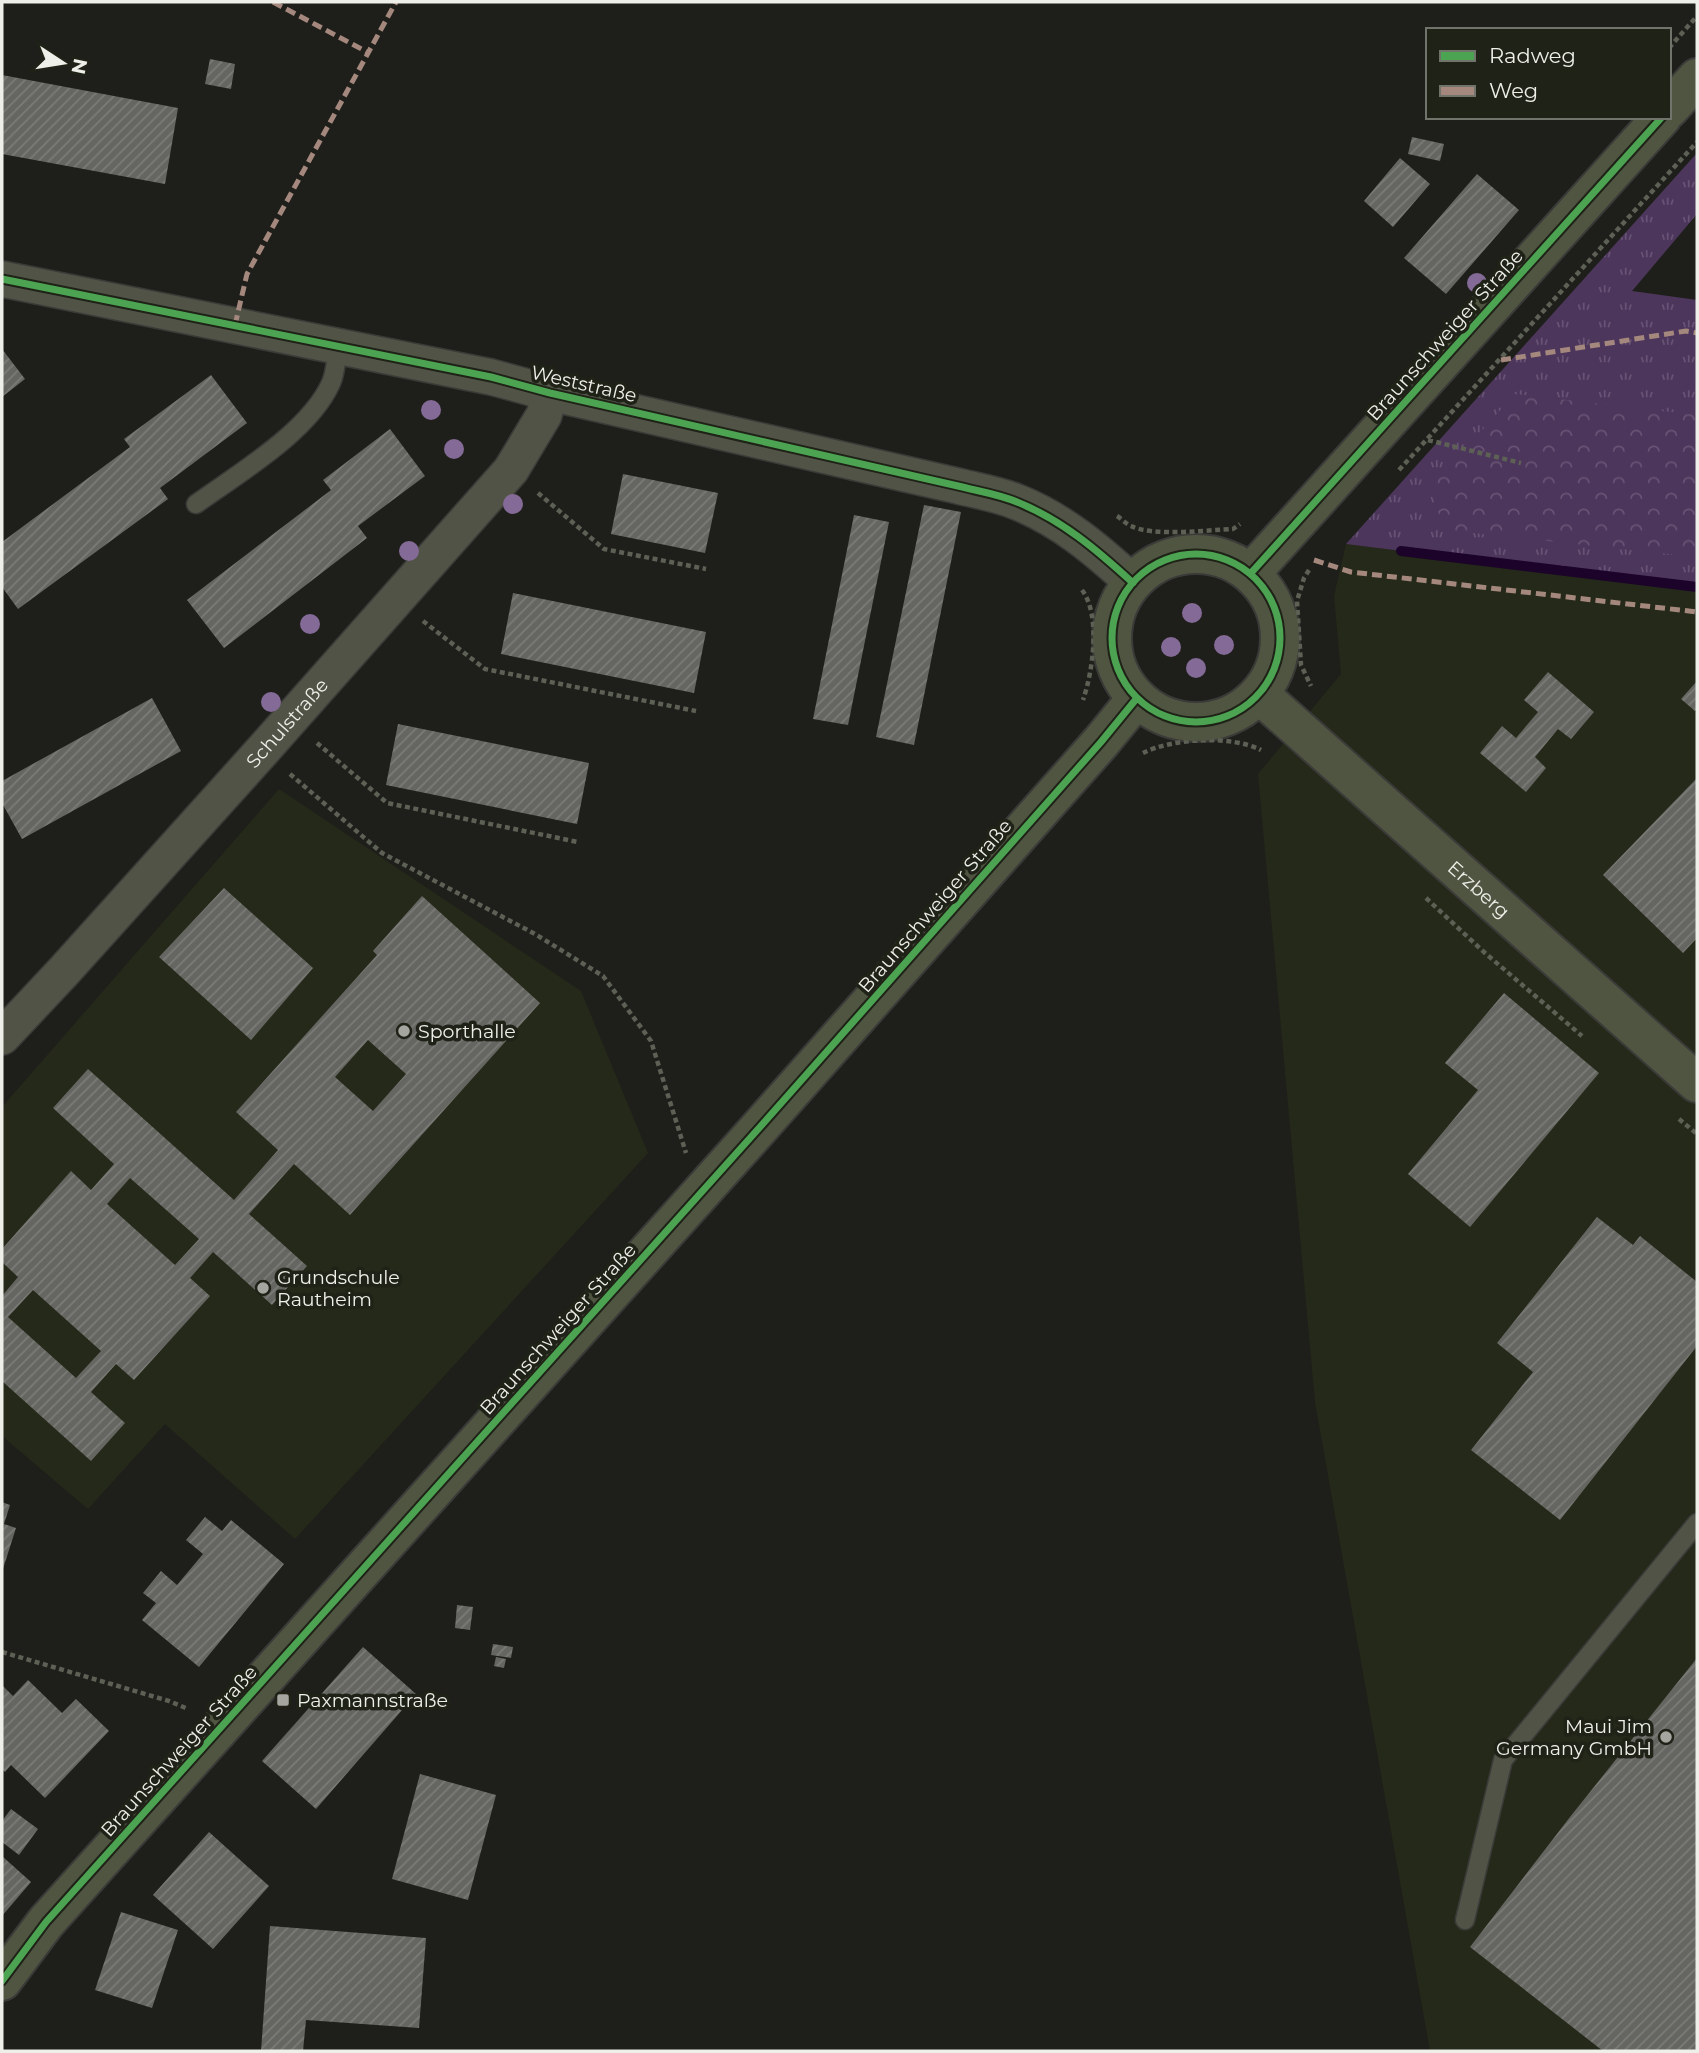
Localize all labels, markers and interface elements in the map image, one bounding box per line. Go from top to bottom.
north arrow [28,28,98,98]
legend [1426,28,1671,119]
text: Radweg [1489,43,1576,68]
text: N [66,57,92,76]
text: Weg [1489,78,1538,103]
street label: Braunschweiger Straße [1362,245,1528,425]
street label: Weststraße [529,361,639,407]
street label: Schulstraße [241,673,333,773]
street label: Braunschweiger Straße [853,815,1017,997]
street label: Erzberg [1443,856,1514,923]
place label: Sporthalle [418,1020,516,1043]
marker: Sporthalle [396,1023,412,1039]
street label: Braunschweiger Straße [475,1239,641,1419]
place label: Grundschule Rautheim [277,1266,400,1311]
marker: Grundschule Rautheim [255,1280,271,1296]
street label: Braunschweiger Straße [96,1661,262,1841]
place label: Paxmannstraße [297,1689,448,1712]
marker: Paxmannstraße [275,1692,291,1708]
place label: Maui Jim Germany GmbH [1496,1715,1652,1760]
marker: Maui Jim Germany GmbH [1658,1729,1674,1745]

